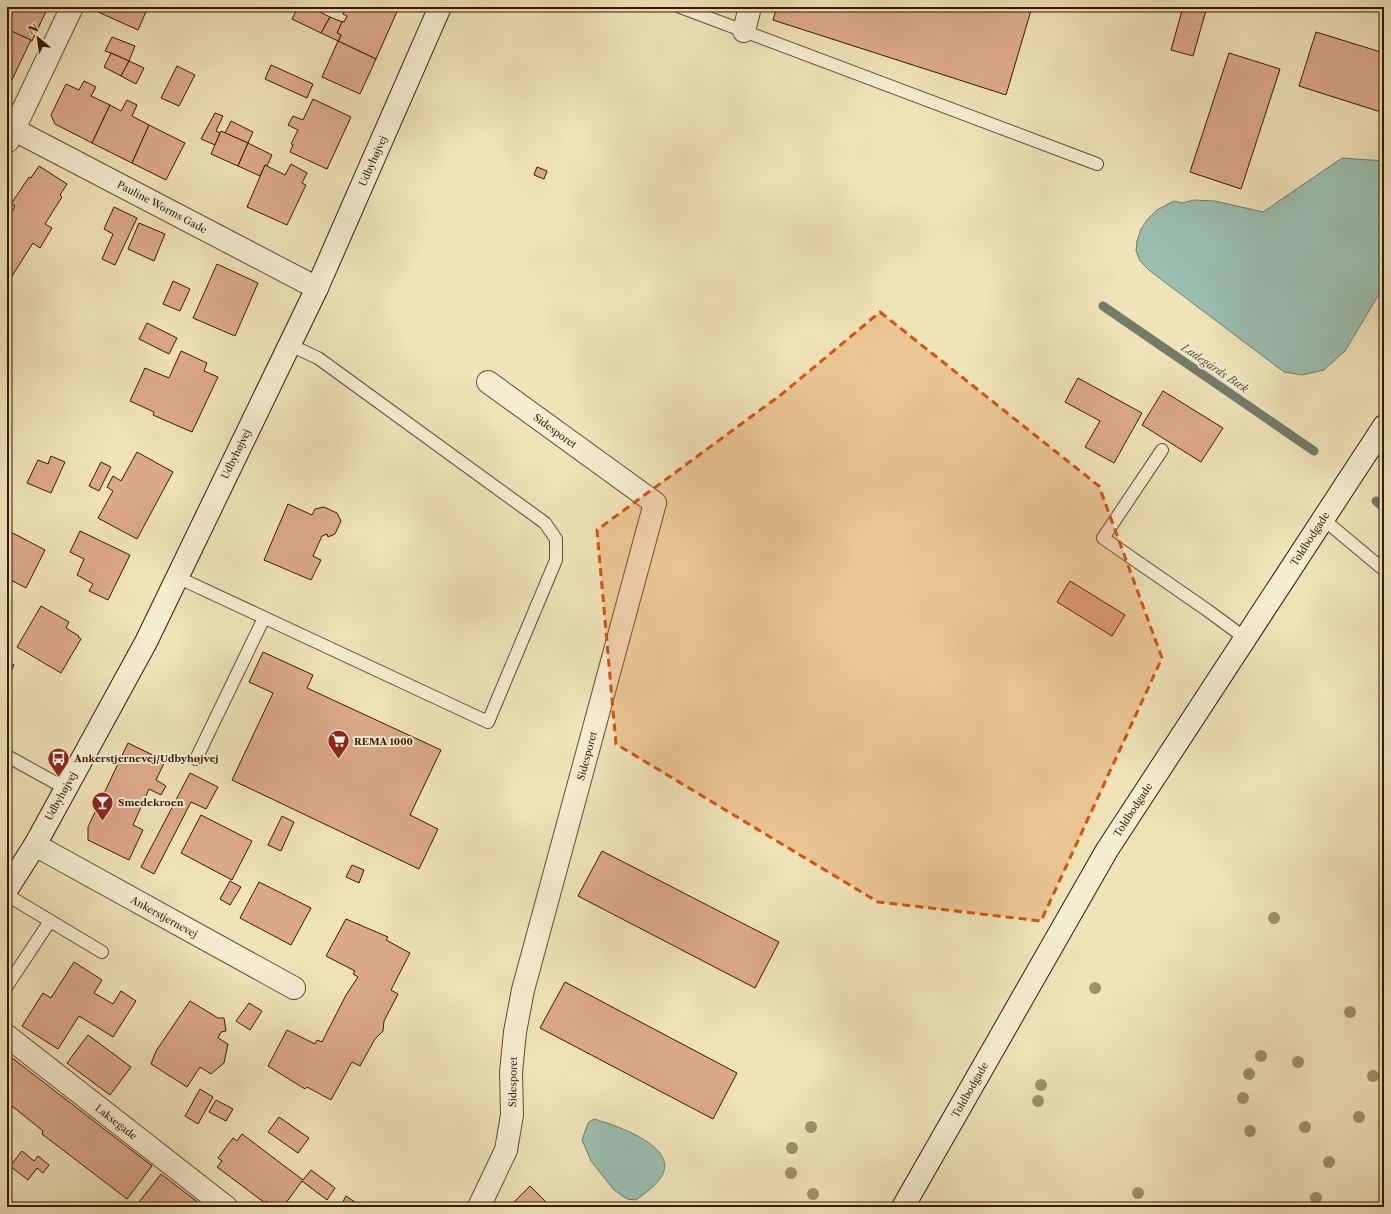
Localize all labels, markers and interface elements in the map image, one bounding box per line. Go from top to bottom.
north arrow [18,18,58,58]
text: N [26,21,41,38]
street label: Udbyhøjvej [356,134,390,188]
street label: Pauline Worms Gade [115,178,209,236]
water label: Ladegårds Bæk [1178,340,1251,396]
street label: Sidesporet [531,411,580,451]
street label: Udbyhøjvej [218,427,254,481]
street label: Toldbodgade [1288,509,1333,569]
supermarket icon: REMA 1000 [325,728,351,761]
street label: Sidesporet [574,729,600,782]
place label: REMA 1000 [354,735,413,748]
bus stop icon: Ankerstjernevej/Udbyhøjvej [45,745,71,778]
place label: Ankerstjernevej/Udbyhøjvej [73,752,219,765]
street label: Udbyhøjvej [42,769,80,823]
street label: Toldbodgade [1111,780,1156,840]
bar icon: Smedekroen [90,789,116,822]
place label: Smedekroen [118,796,184,809]
street label: Ankerstjernevej [127,893,200,941]
street label: Sidesporet [506,1056,520,1107]
street label: Toldbodgade [949,1059,991,1120]
street label: Laksegade [92,1102,140,1143]

